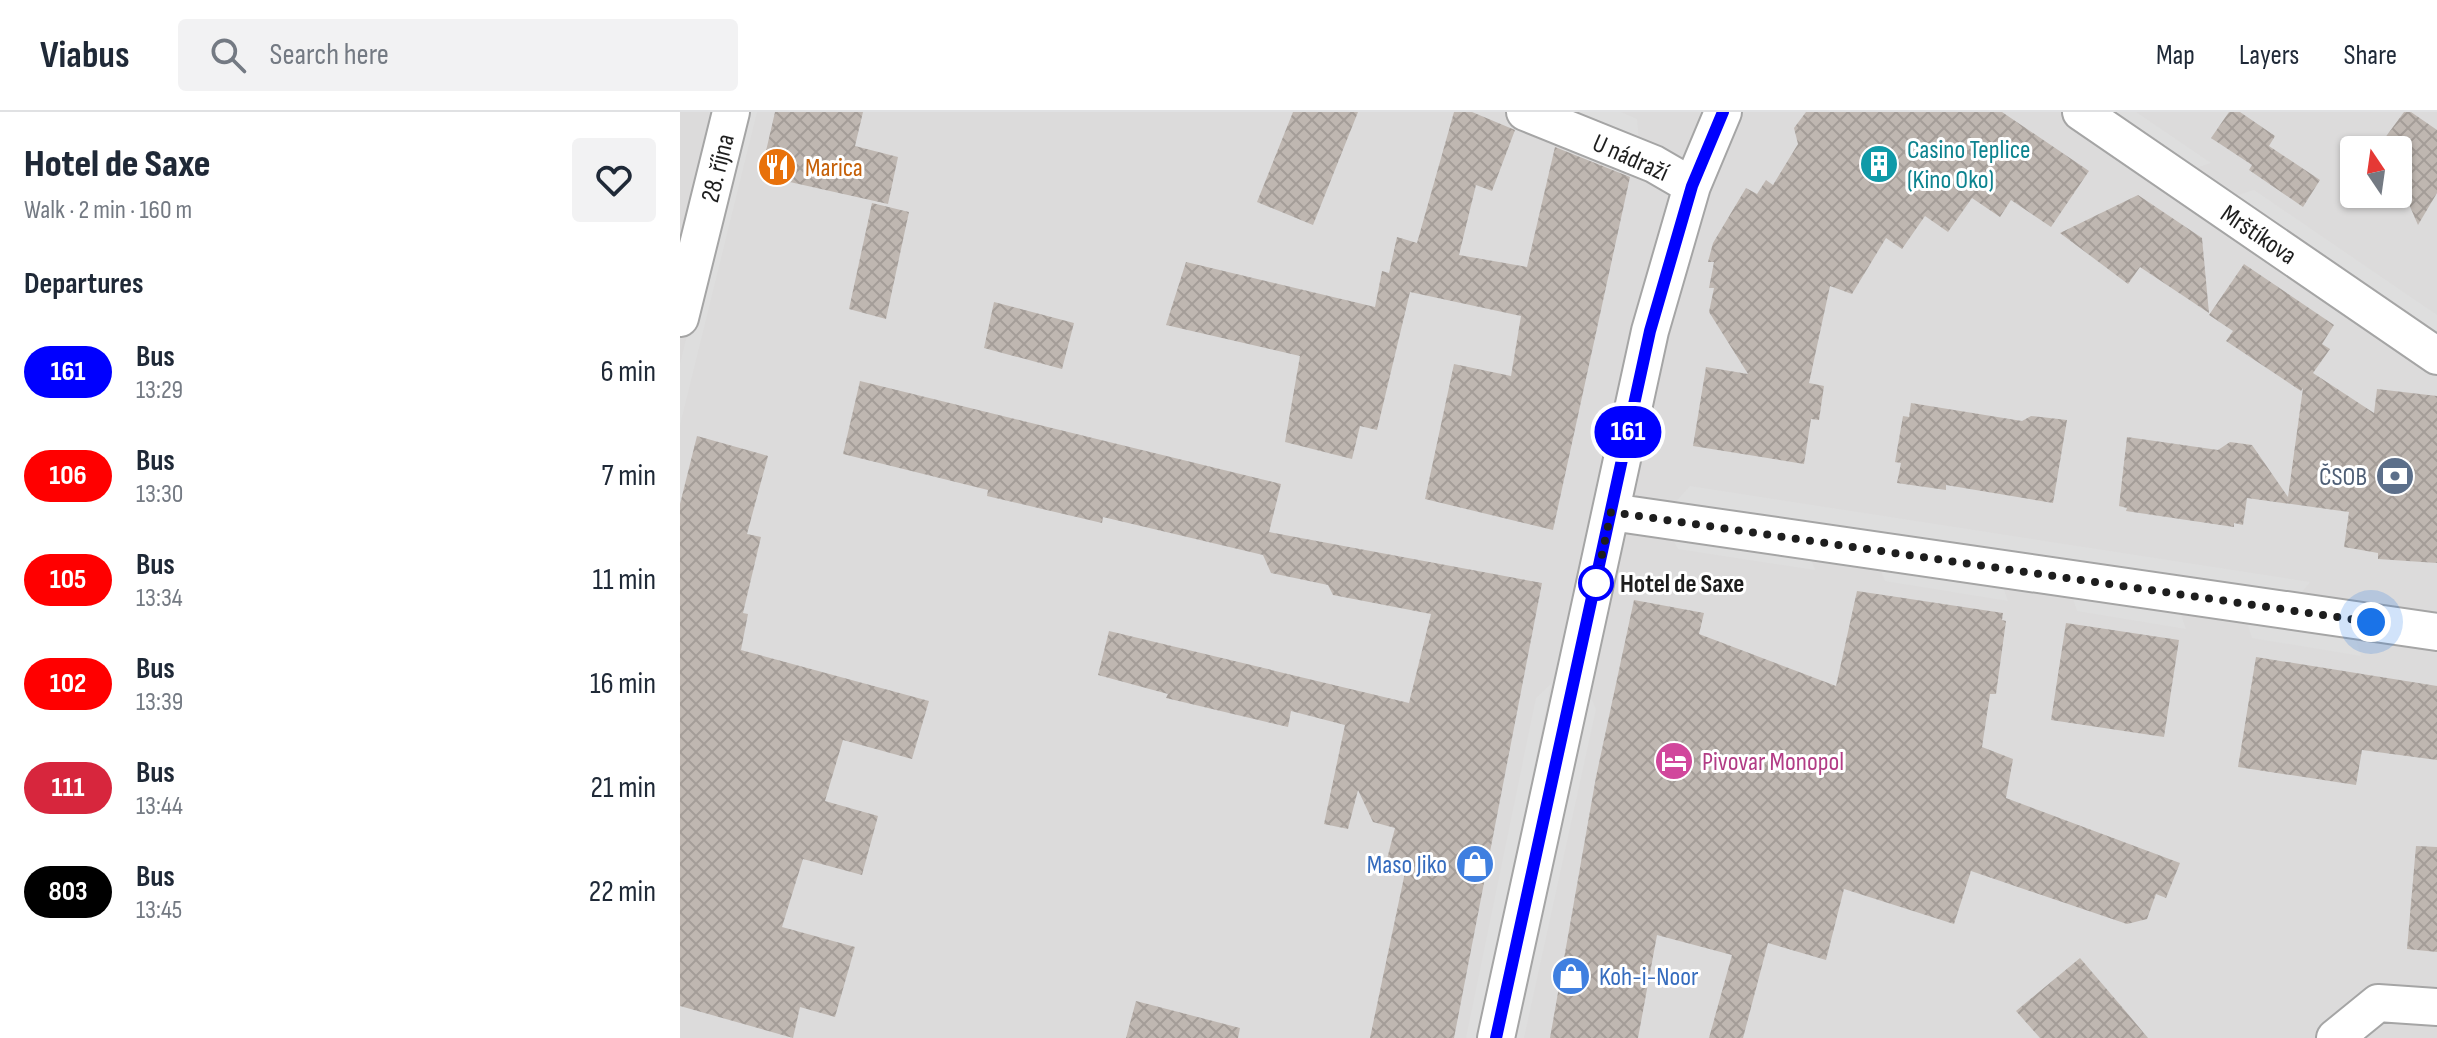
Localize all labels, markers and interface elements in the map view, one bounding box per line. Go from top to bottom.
search box [178,19,738,91]
text: Viabus [40,33,130,78]
icon: search [206,33,250,77]
text: Search here [270,37,389,73]
text: Map [2156,39,2195,72]
text: Layers [2239,39,2299,72]
text: Share [2343,39,2397,72]
street label: U nádraží [1587,128,1673,189]
street label: 28. října [695,131,742,206]
place label: Casino Teplice (Kino Oko) [1907,135,2030,196]
north arrow [2340,136,2412,208]
map controls [2340,136,2412,208]
button: heart [572,138,656,222]
text: Hotel de Saxe [24,142,211,187]
building icon: Casino Teplice (Kino Oko) [1858,143,1900,185]
restaurant icon: Marica [756,146,798,188]
place label: Marica [805,153,863,184]
text: Walk · 2 min · 160 m [24,195,192,226]
street label: Mrštíkova [2215,199,2302,272]
text: Departures [24,266,144,302]
text: Bus [136,339,175,375]
text: 6 min [600,354,656,390]
text: 161 [50,355,86,388]
text: 13:29 [136,375,183,406]
line badge: 161 [1582,406,1674,458]
text: 161 [1610,415,1646,448]
text: Bus [136,443,175,479]
bank icon: ČSOB [2374,455,2416,497]
text: 7 min [602,458,656,494]
text: 106 [49,459,87,492]
place label: ČSOB [2319,462,2367,493]
text: 13:30 [136,479,183,510]
text: Bus [136,547,175,583]
text: 11 min [593,562,656,598]
text: 105 [50,563,86,596]
marker: Hotel de Saxe [1579,566,1613,600]
place label: Hotel de Saxe [1620,569,1744,600]
text: 13:34 [136,583,183,614]
your location [2351,602,2391,642]
text: Bus [136,651,175,687]
text: 16 min [590,666,656,702]
text: 102 [50,667,86,700]
text: 13:39 [136,687,183,718]
hotel icon: Pivovar Monopol [1653,740,1695,782]
place label: Pivovar Monopol [1702,747,1844,778]
text: Bus [136,755,175,791]
text: 21 min [591,770,656,806]
text: 111 [52,771,84,804]
text: 13:44 [136,791,183,822]
shop icon: Maso Jiko [1454,843,1496,885]
place label: Maso Jiko [1367,850,1447,881]
text: Bus [136,859,175,895]
text: 22 min [589,874,656,910]
text: 803 [48,875,88,908]
text: 13:45 [136,895,182,926]
shop icon: Koh-i-Noor [1550,955,1592,997]
place label: Koh-i-Noor [1599,962,1699,993]

